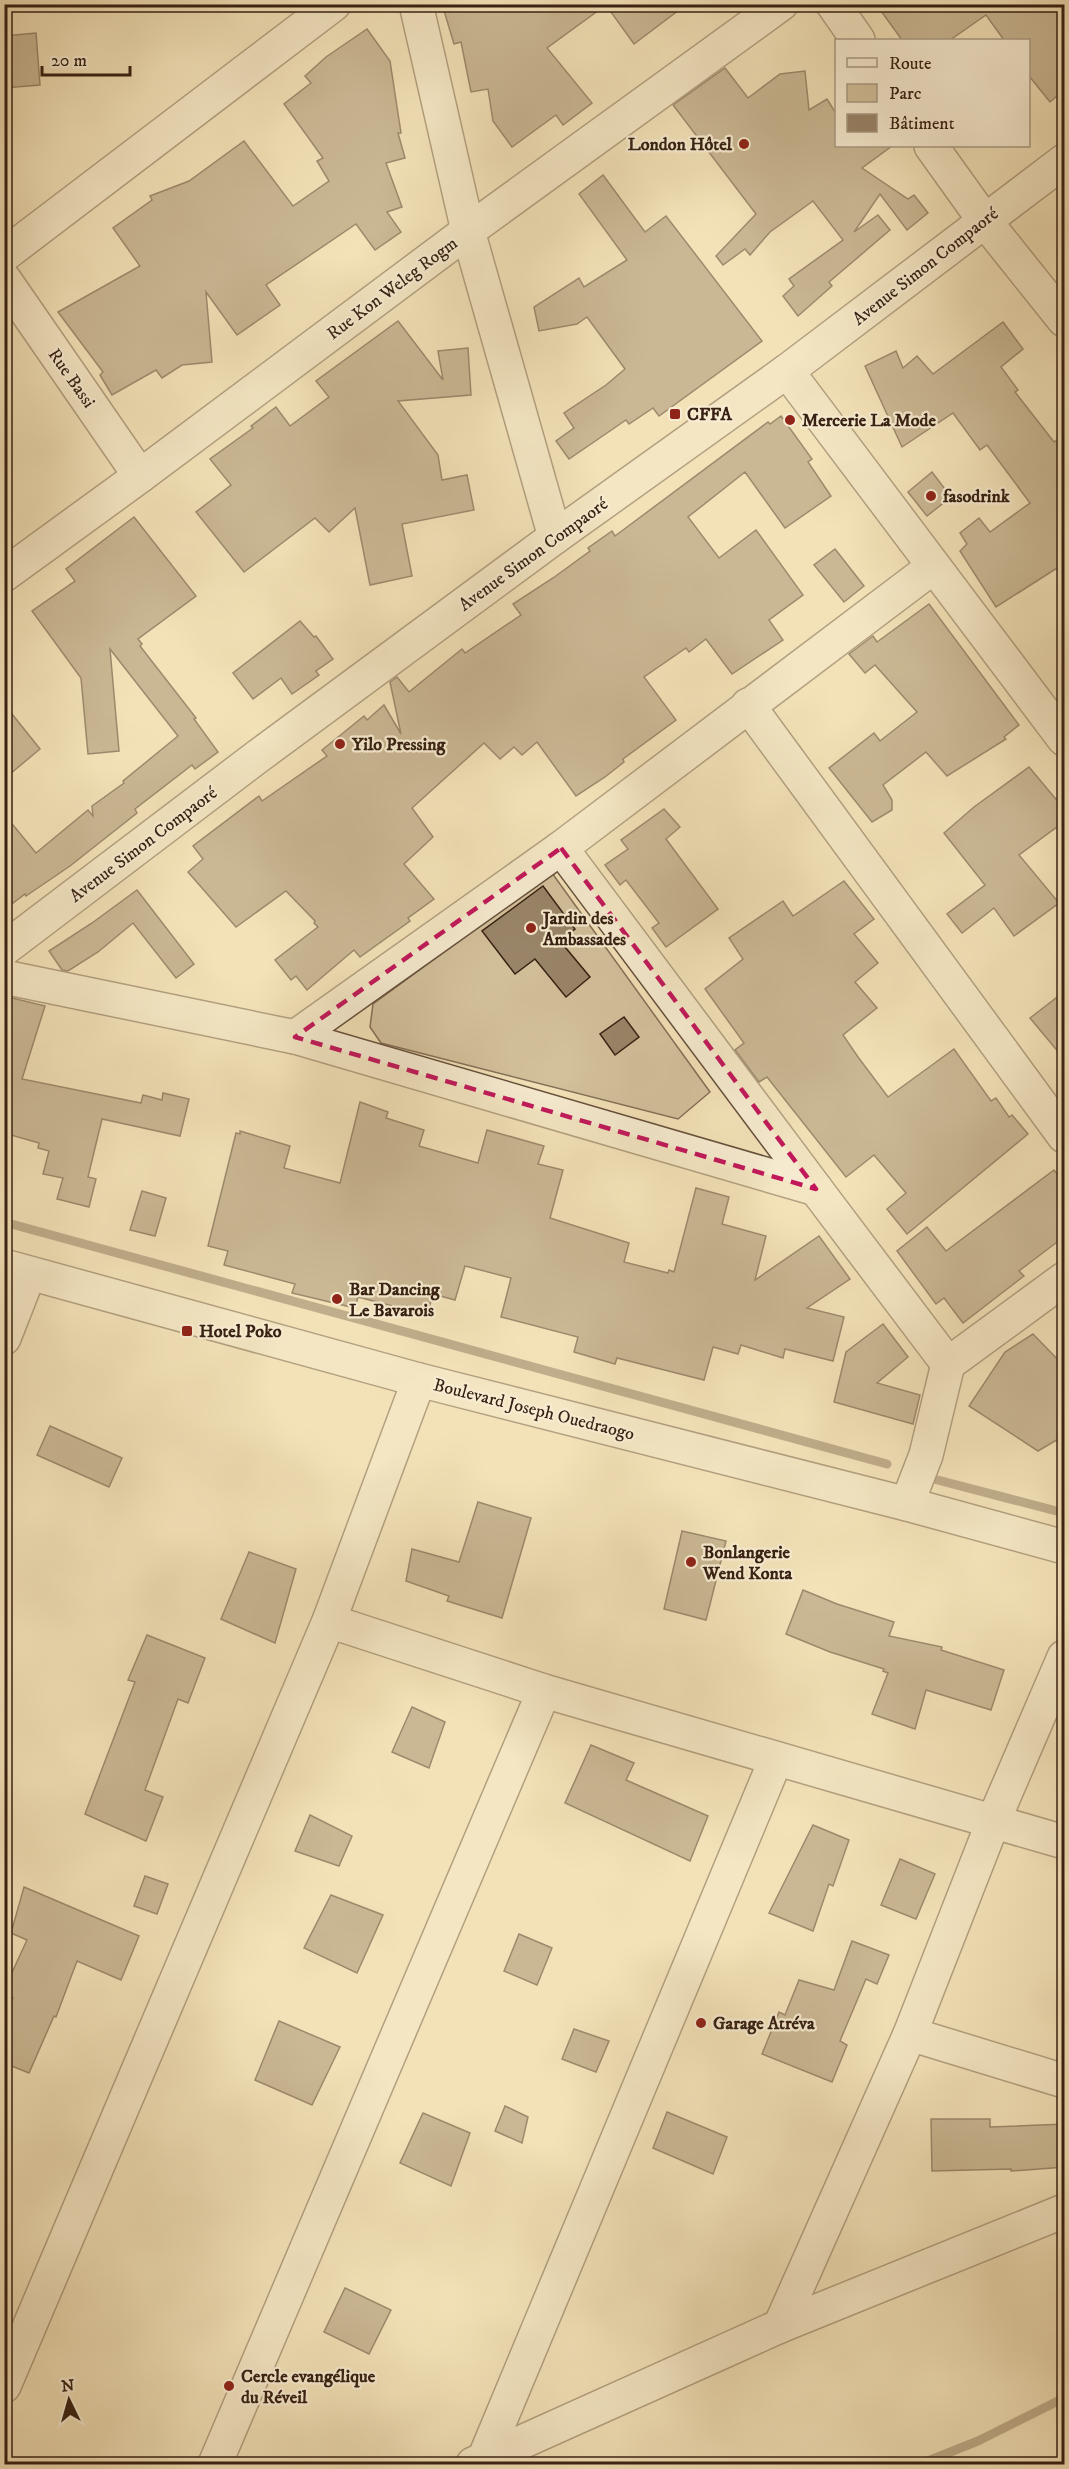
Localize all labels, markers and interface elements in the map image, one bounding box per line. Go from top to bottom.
scale bar [42,39,130,77]
legend [835,39,1030,147]
text: 20 m [51,50,87,72]
text: Route [889,53,932,75]
text: Parc [889,83,922,105]
text: Bâtiment [889,113,955,135]
place label: London Hôtel [628,134,733,156]
marker: London Hôtel [737,137,751,151]
street label: Avenue Simon Compaoré [848,203,1003,331]
street label: Rue Kon Weleg Rogm [323,233,462,345]
street label: Rue Bassi [43,345,100,413]
place label: CFFA [687,404,733,426]
marker: CFFA [668,407,682,421]
place label: Mercerie La Mode [802,410,937,432]
marker: Mercerie La Mode [783,413,797,427]
place label: fasodrink [942,486,1011,508]
marker: fasodrink [924,489,938,503]
street label: Avenue Simon Compaoré [455,493,613,616]
place label: Yilo Pressing [351,734,447,756]
marker: Yilo Pressing [333,737,347,751]
street label: Avenue Simon Compaoré [65,782,222,907]
place label: Jardin des Ambassades [541,908,626,951]
marker: Jardin des Ambassades [524,921,538,935]
place label: Bar Dancing Le Bavarois [349,1279,441,1322]
marker: Bar Dancing Le Bavarois [330,1292,344,1306]
place label: Hotel Poko [199,1321,282,1343]
marker: Hotel Poko [180,1324,194,1338]
street label: Boulevard Joseph Ouedraogo [431,1374,637,1446]
place label: Bonlangerie Wend Konta [702,1542,793,1585]
marker: Bonlangerie Wend Konta [684,1555,698,1569]
place label: Garage Atréva [713,2013,815,2035]
marker: Garage Atréva [694,2016,708,2030]
place label: Cercle evangélique du Réveil [241,2366,376,2409]
north arrow [39,2370,99,2430]
text: N [60,2376,75,2397]
marker: Cercle evangélique du Réveil [222,2379,236,2393]

